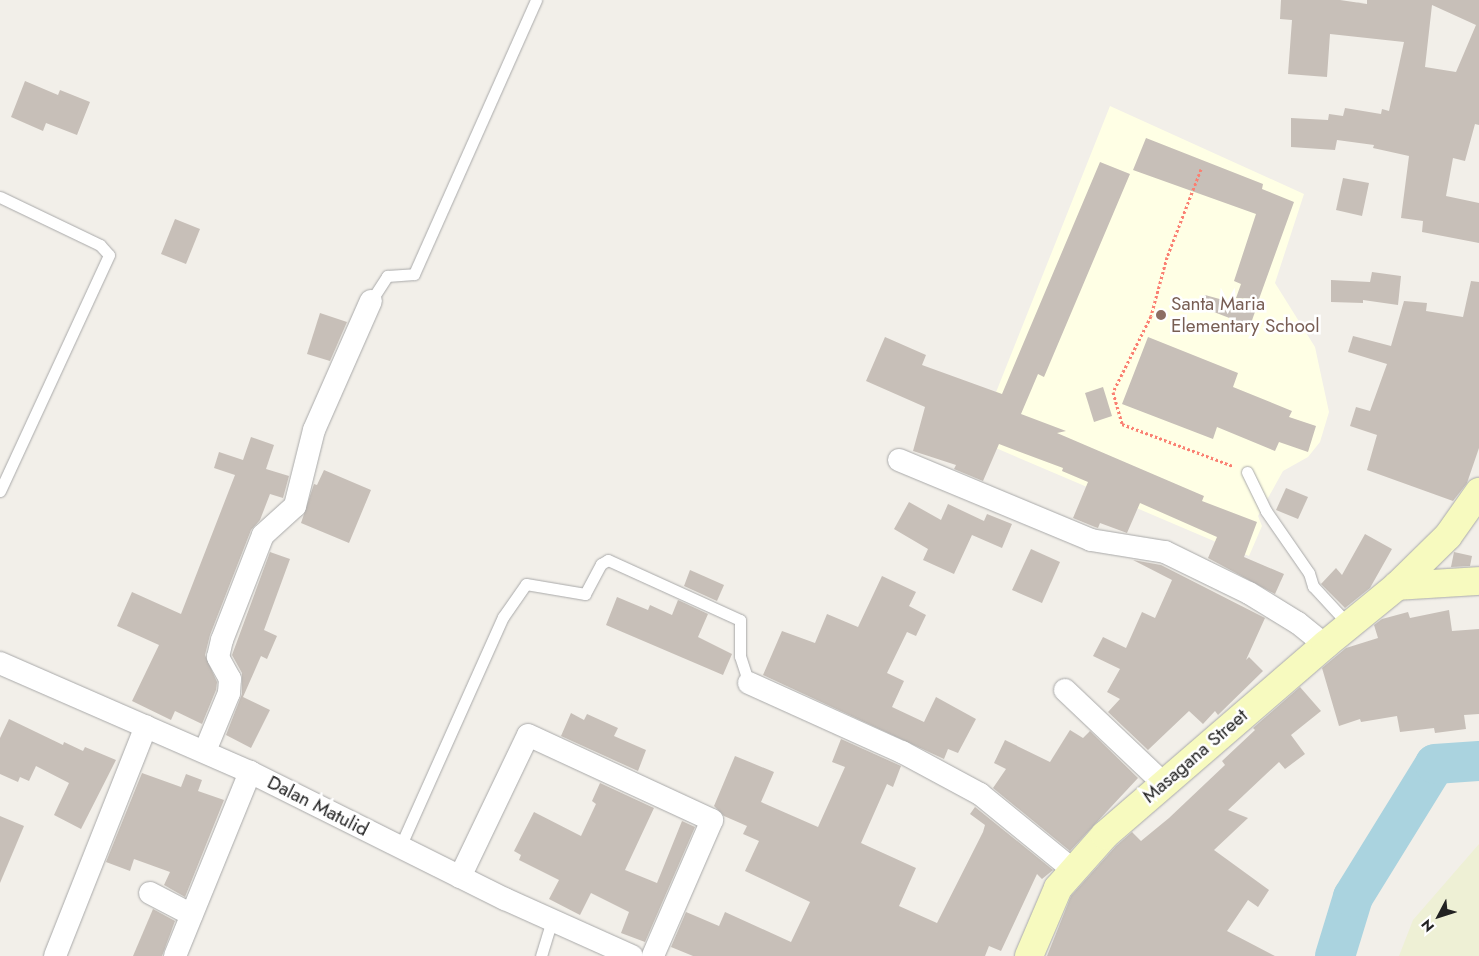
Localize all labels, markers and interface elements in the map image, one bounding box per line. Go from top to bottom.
place label: Santa Maria Elementary School [1171,293,1320,337]
marker: Santa Maria Elementary School [1155,309,1167,321]
street label: Masagana Street [1138,704,1252,808]
street label: Dalan Matulid [264,771,372,841]
north arrow [1414,891,1464,941]
text: N [1416,915,1439,936]

